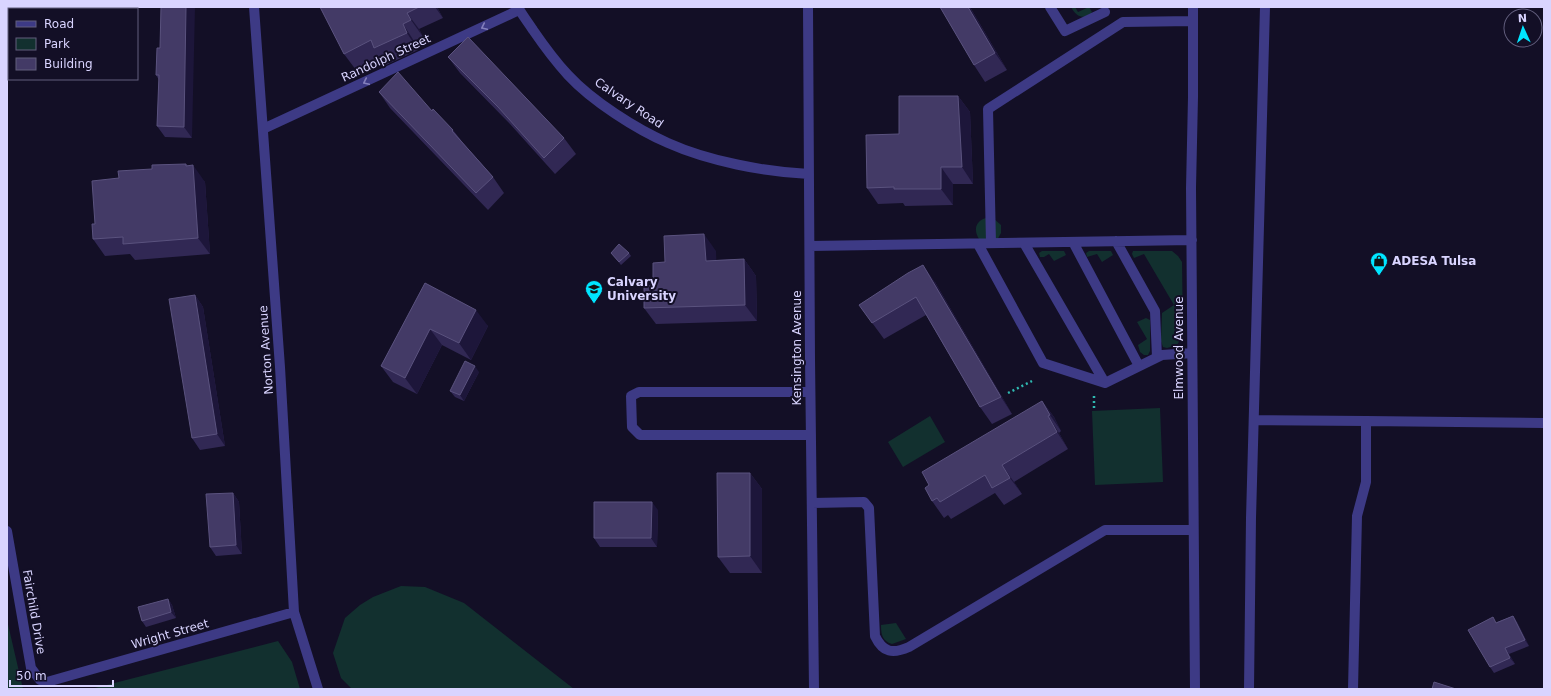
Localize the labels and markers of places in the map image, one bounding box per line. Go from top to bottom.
shop icon: ADESA Tulsa [1369,251,1389,276]
place label: ADESA Tulsa [1392,254,1476,268]
place label: Calvary University [607,275,676,303]
school or university icon: Calvary University [584,279,604,304]

